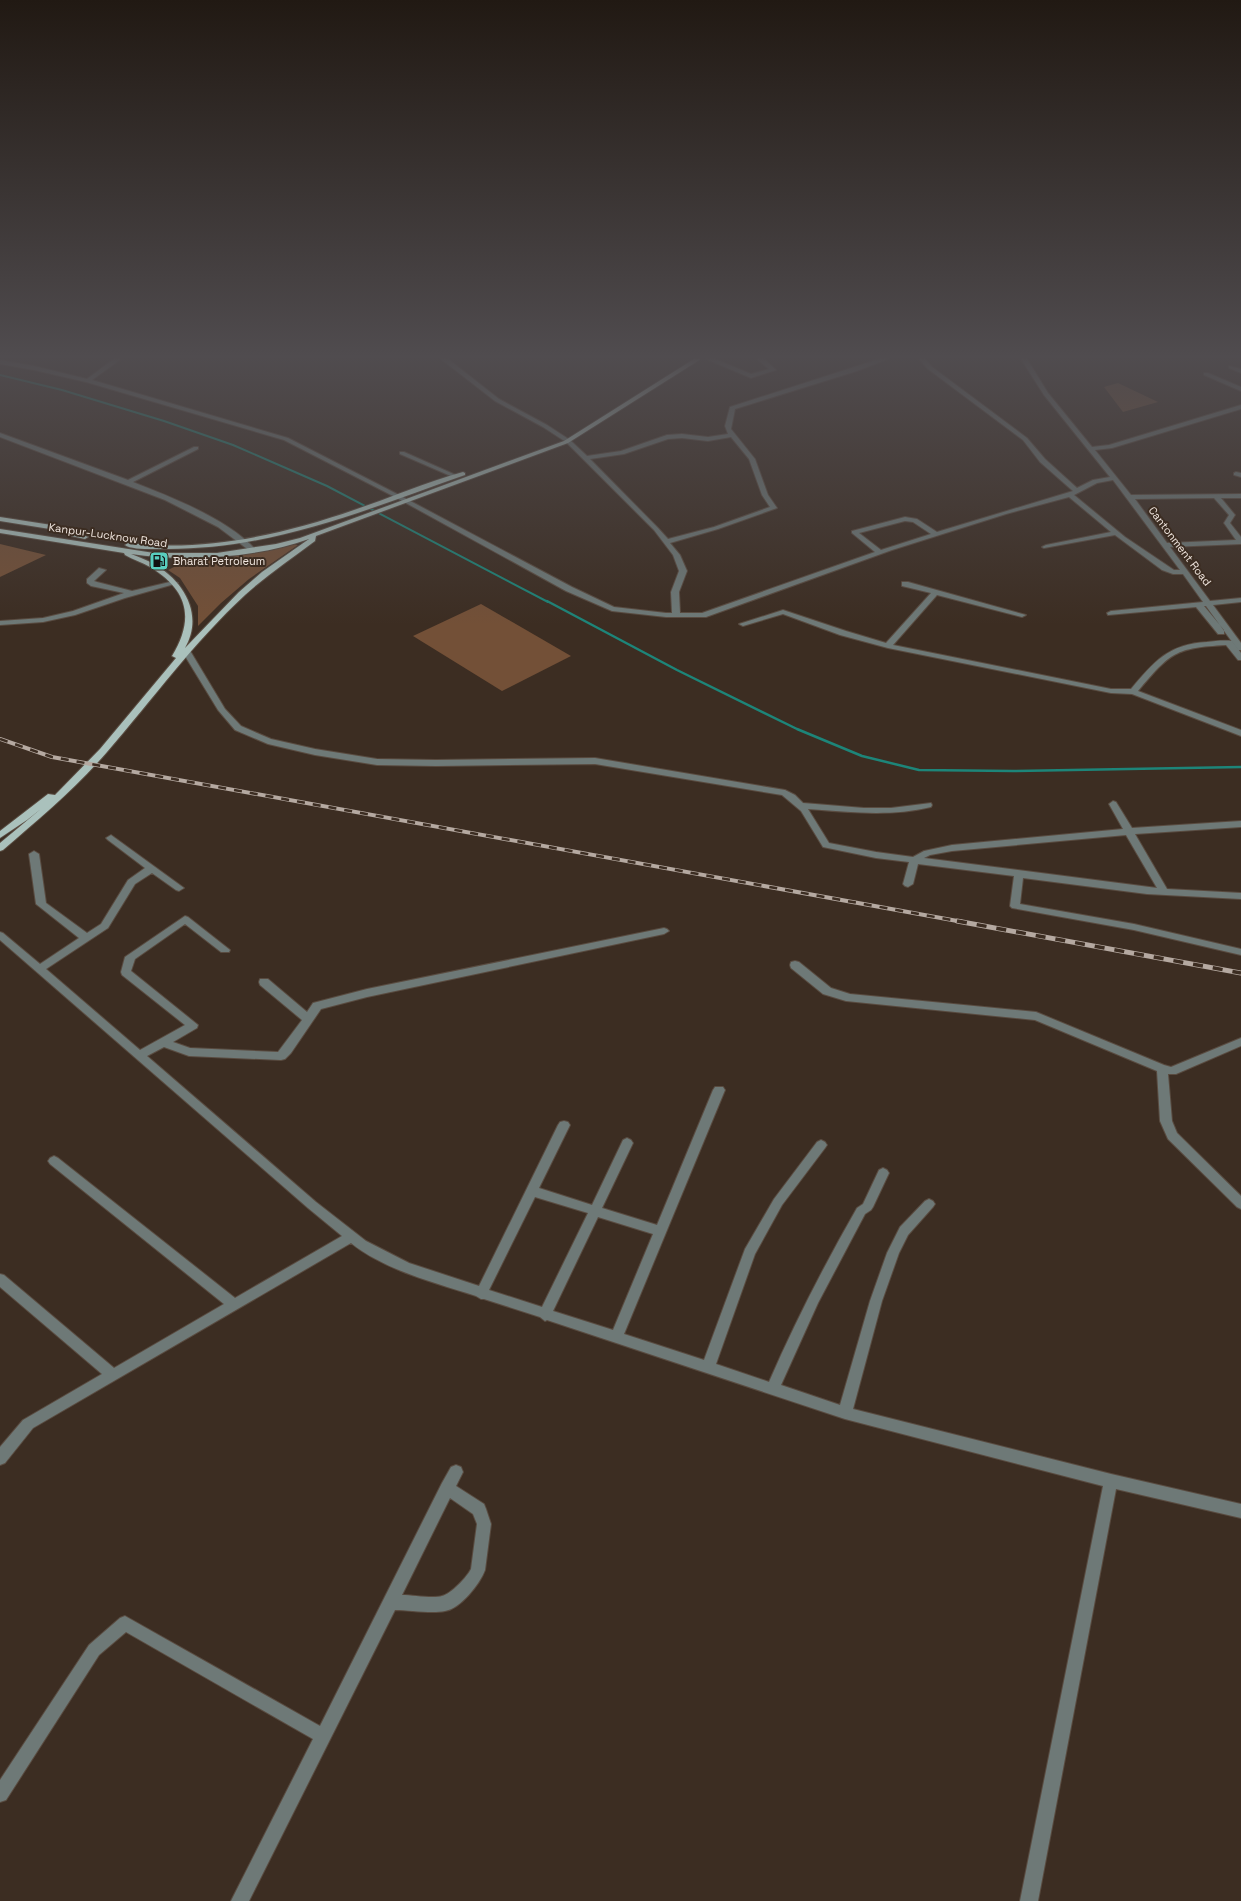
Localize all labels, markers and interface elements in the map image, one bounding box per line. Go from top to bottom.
street label: Cantonment Road [1146,504,1214,588]
street label: Kanpur-Lucknow Road [48,520,168,550]
fuel station icon: Bharat Petroleum [148,550,170,572]
place label: Bharat Petroleum [173,554,265,568]

